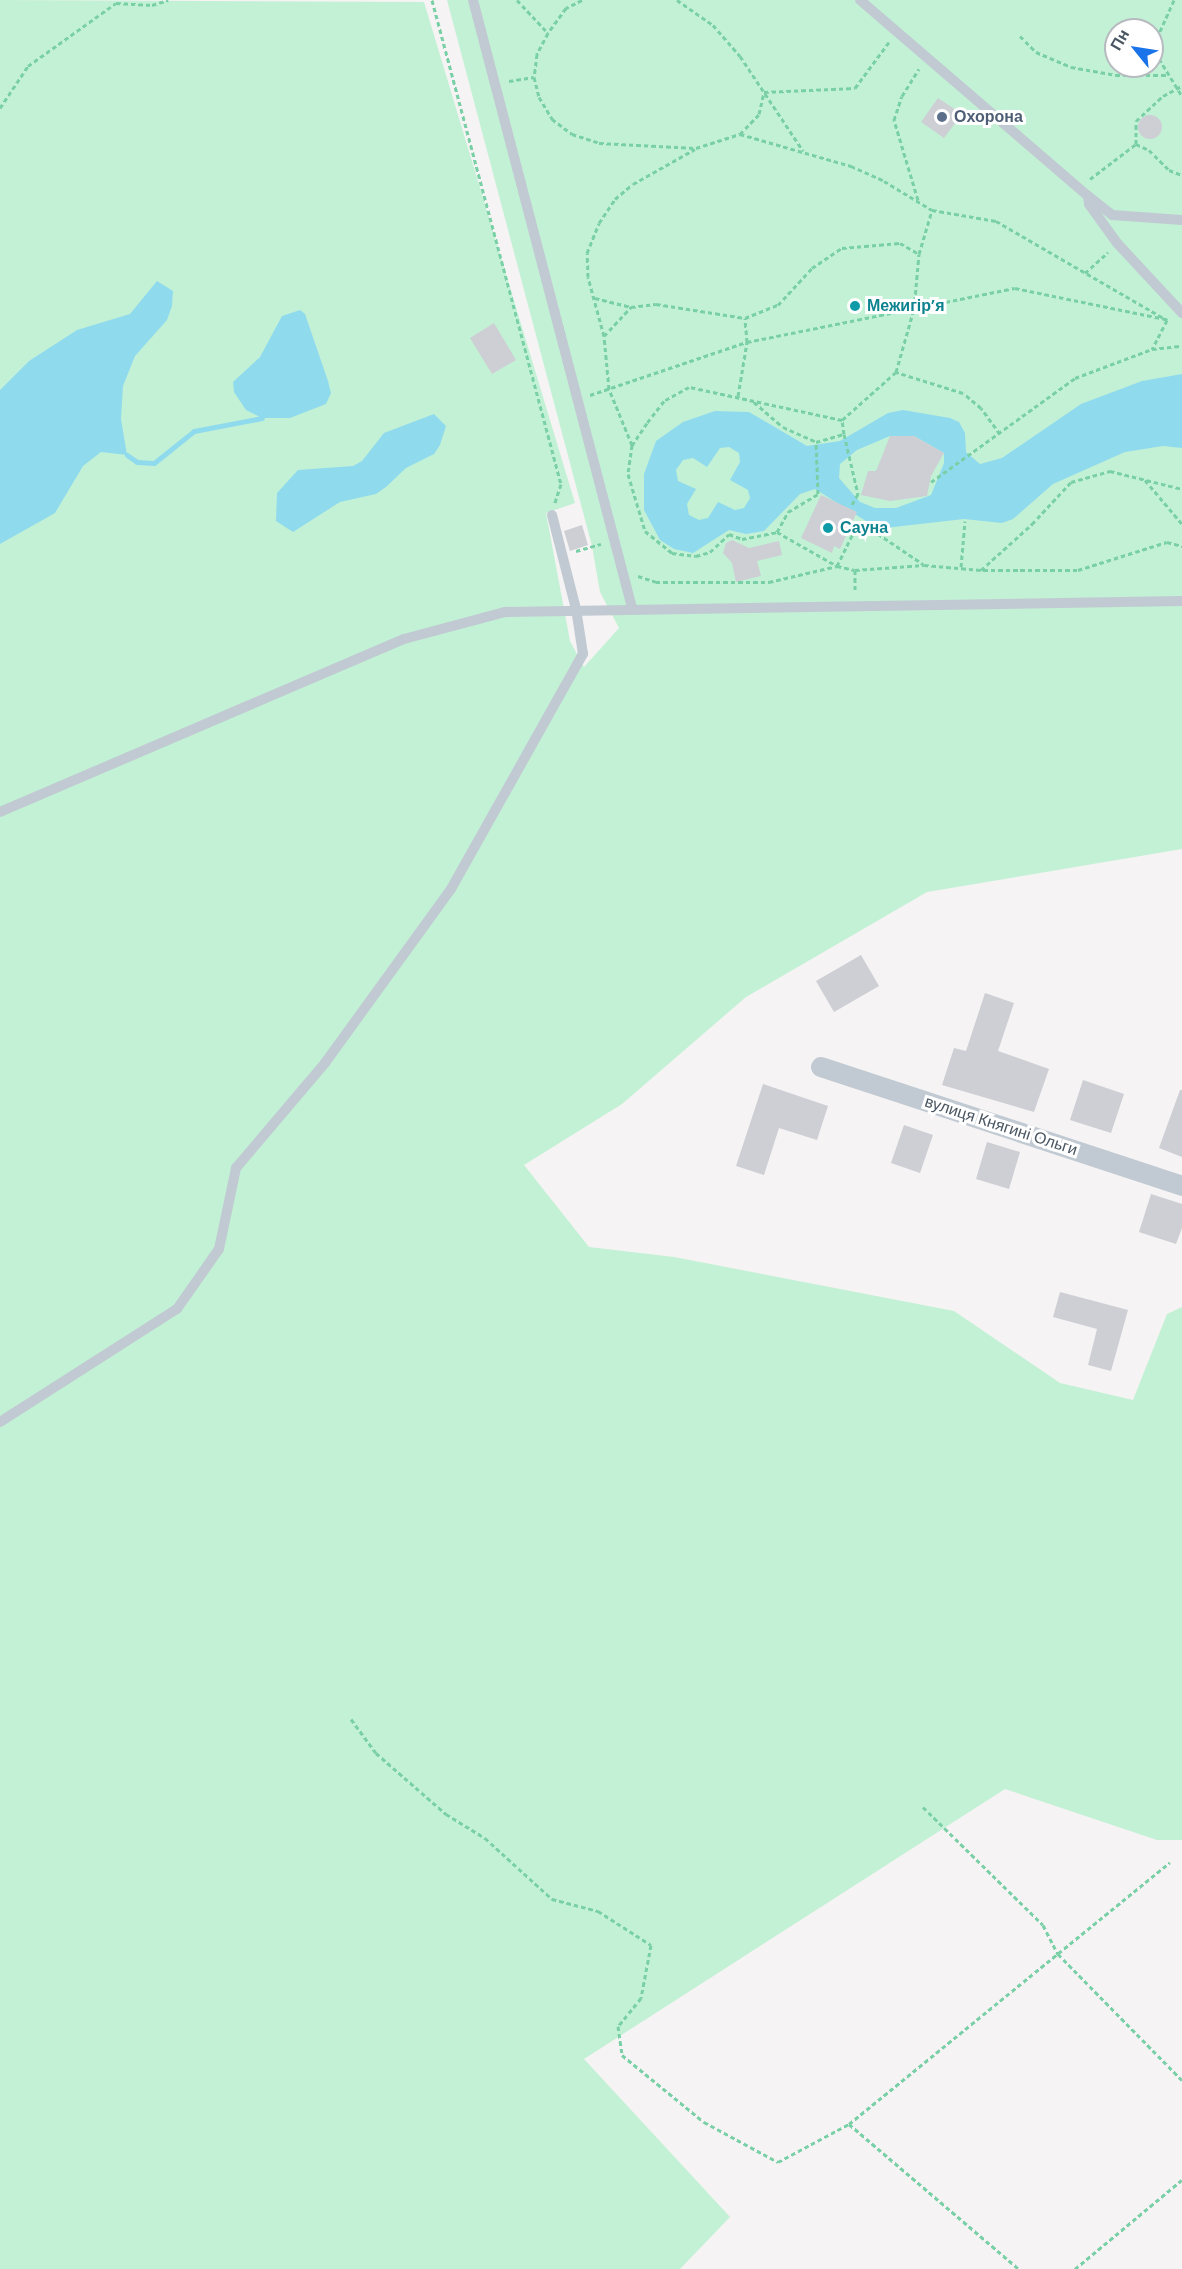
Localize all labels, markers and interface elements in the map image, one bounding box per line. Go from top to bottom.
north arrow [1104,18,1164,78]
text: Пн [1105,25,1134,54]
place label: Охорона [954,107,1023,127]
marker: Охорона [935,110,949,124]
place label: Межигір’я [867,296,944,316]
marker: Межигір’я [848,299,862,313]
place label: Сауна [840,518,888,538]
marker: Сауна [821,521,835,535]
street label: вулиця Княгині Ольги [922,1092,1080,1160]

